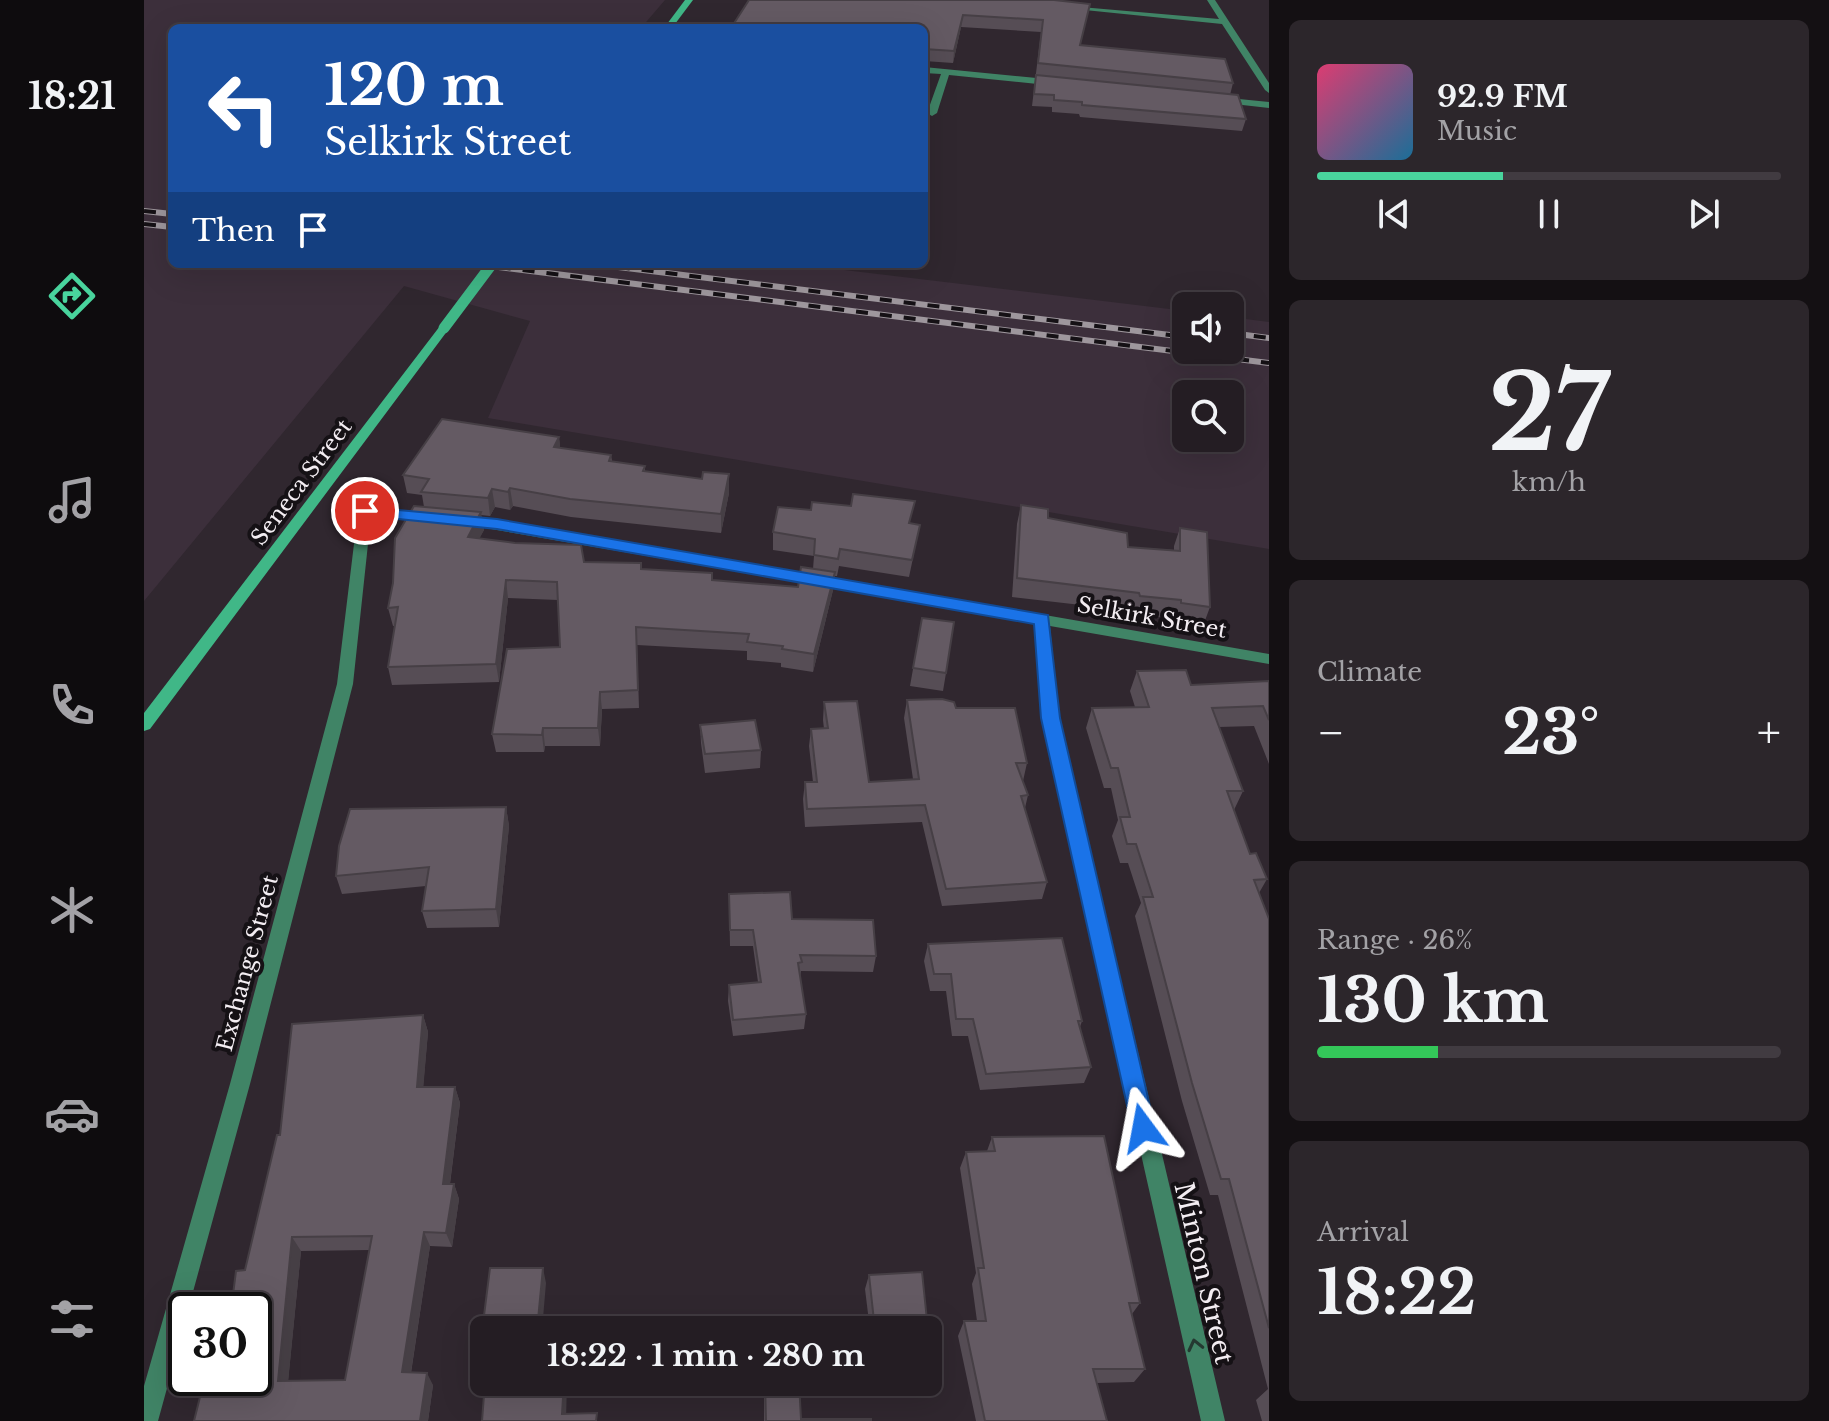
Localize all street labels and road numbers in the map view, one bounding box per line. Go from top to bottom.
street label: Seneca Street [245,413,358,551]
street label: Selkirk Street [1075,591,1229,644]
street label: Exchange Street [211,871,284,1054]
street label: Minton Street [1168,1179,1240,1367]

